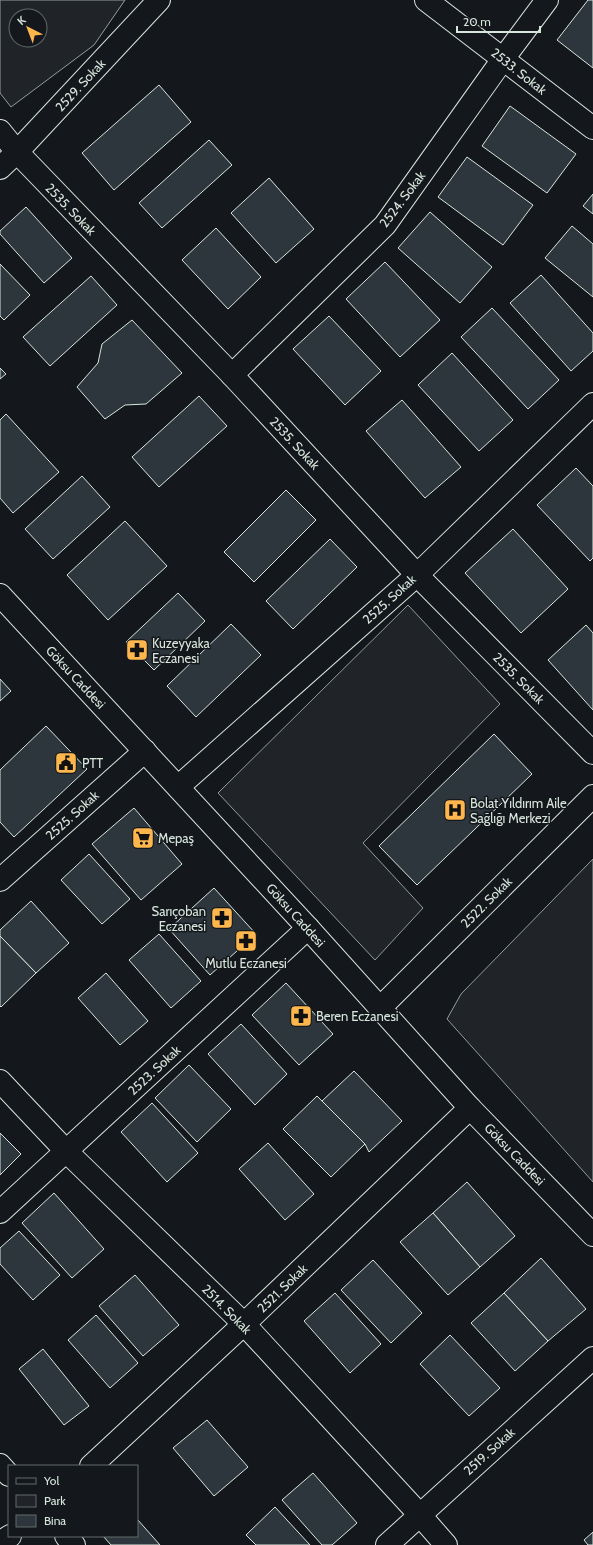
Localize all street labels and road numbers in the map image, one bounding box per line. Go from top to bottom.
street label: 2533. Sokak [488,44,550,98]
street label: 2529. Sokak [52,55,108,115]
street label: 2524. Sokak [376,168,428,230]
street label: 2535. Sokak [42,180,100,238]
street label: 2535. Sokak [267,413,324,473]
street label: 2525. Sokak [359,571,419,627]
street label: Göksu Caddesi [43,642,109,712]
street label: 2535. Sokak [490,649,548,707]
street label: 2525. Sokak [42,787,102,843]
street label: 2522. Sokak [457,873,515,931]
street label: Göksu Caddesi [263,880,329,950]
street label: 2523. Sokak [124,1042,184,1098]
street label: Göksu Caddesi [481,1120,549,1188]
street label: 2521. Sokak [254,1260,310,1316]
street label: 2514. Sokak [199,1281,255,1337]
street label: 2519. Sokak [460,1424,518,1478]

